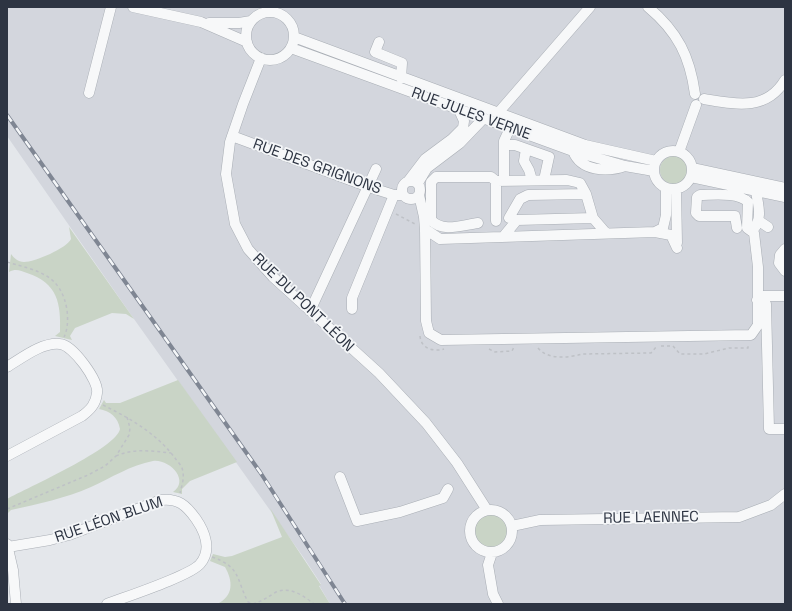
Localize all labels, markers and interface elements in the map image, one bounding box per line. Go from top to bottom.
street label: RUE JULES VERNE [409,84,533,144]
street label: RUE DES GRIGNONS [250,135,384,199]
street label: RUE DU PONT LÉON [249,250,357,356]
street label: RUE LÉON BLUM [53,493,165,547]
street label: RUE LAENNEC [603,508,699,528]

